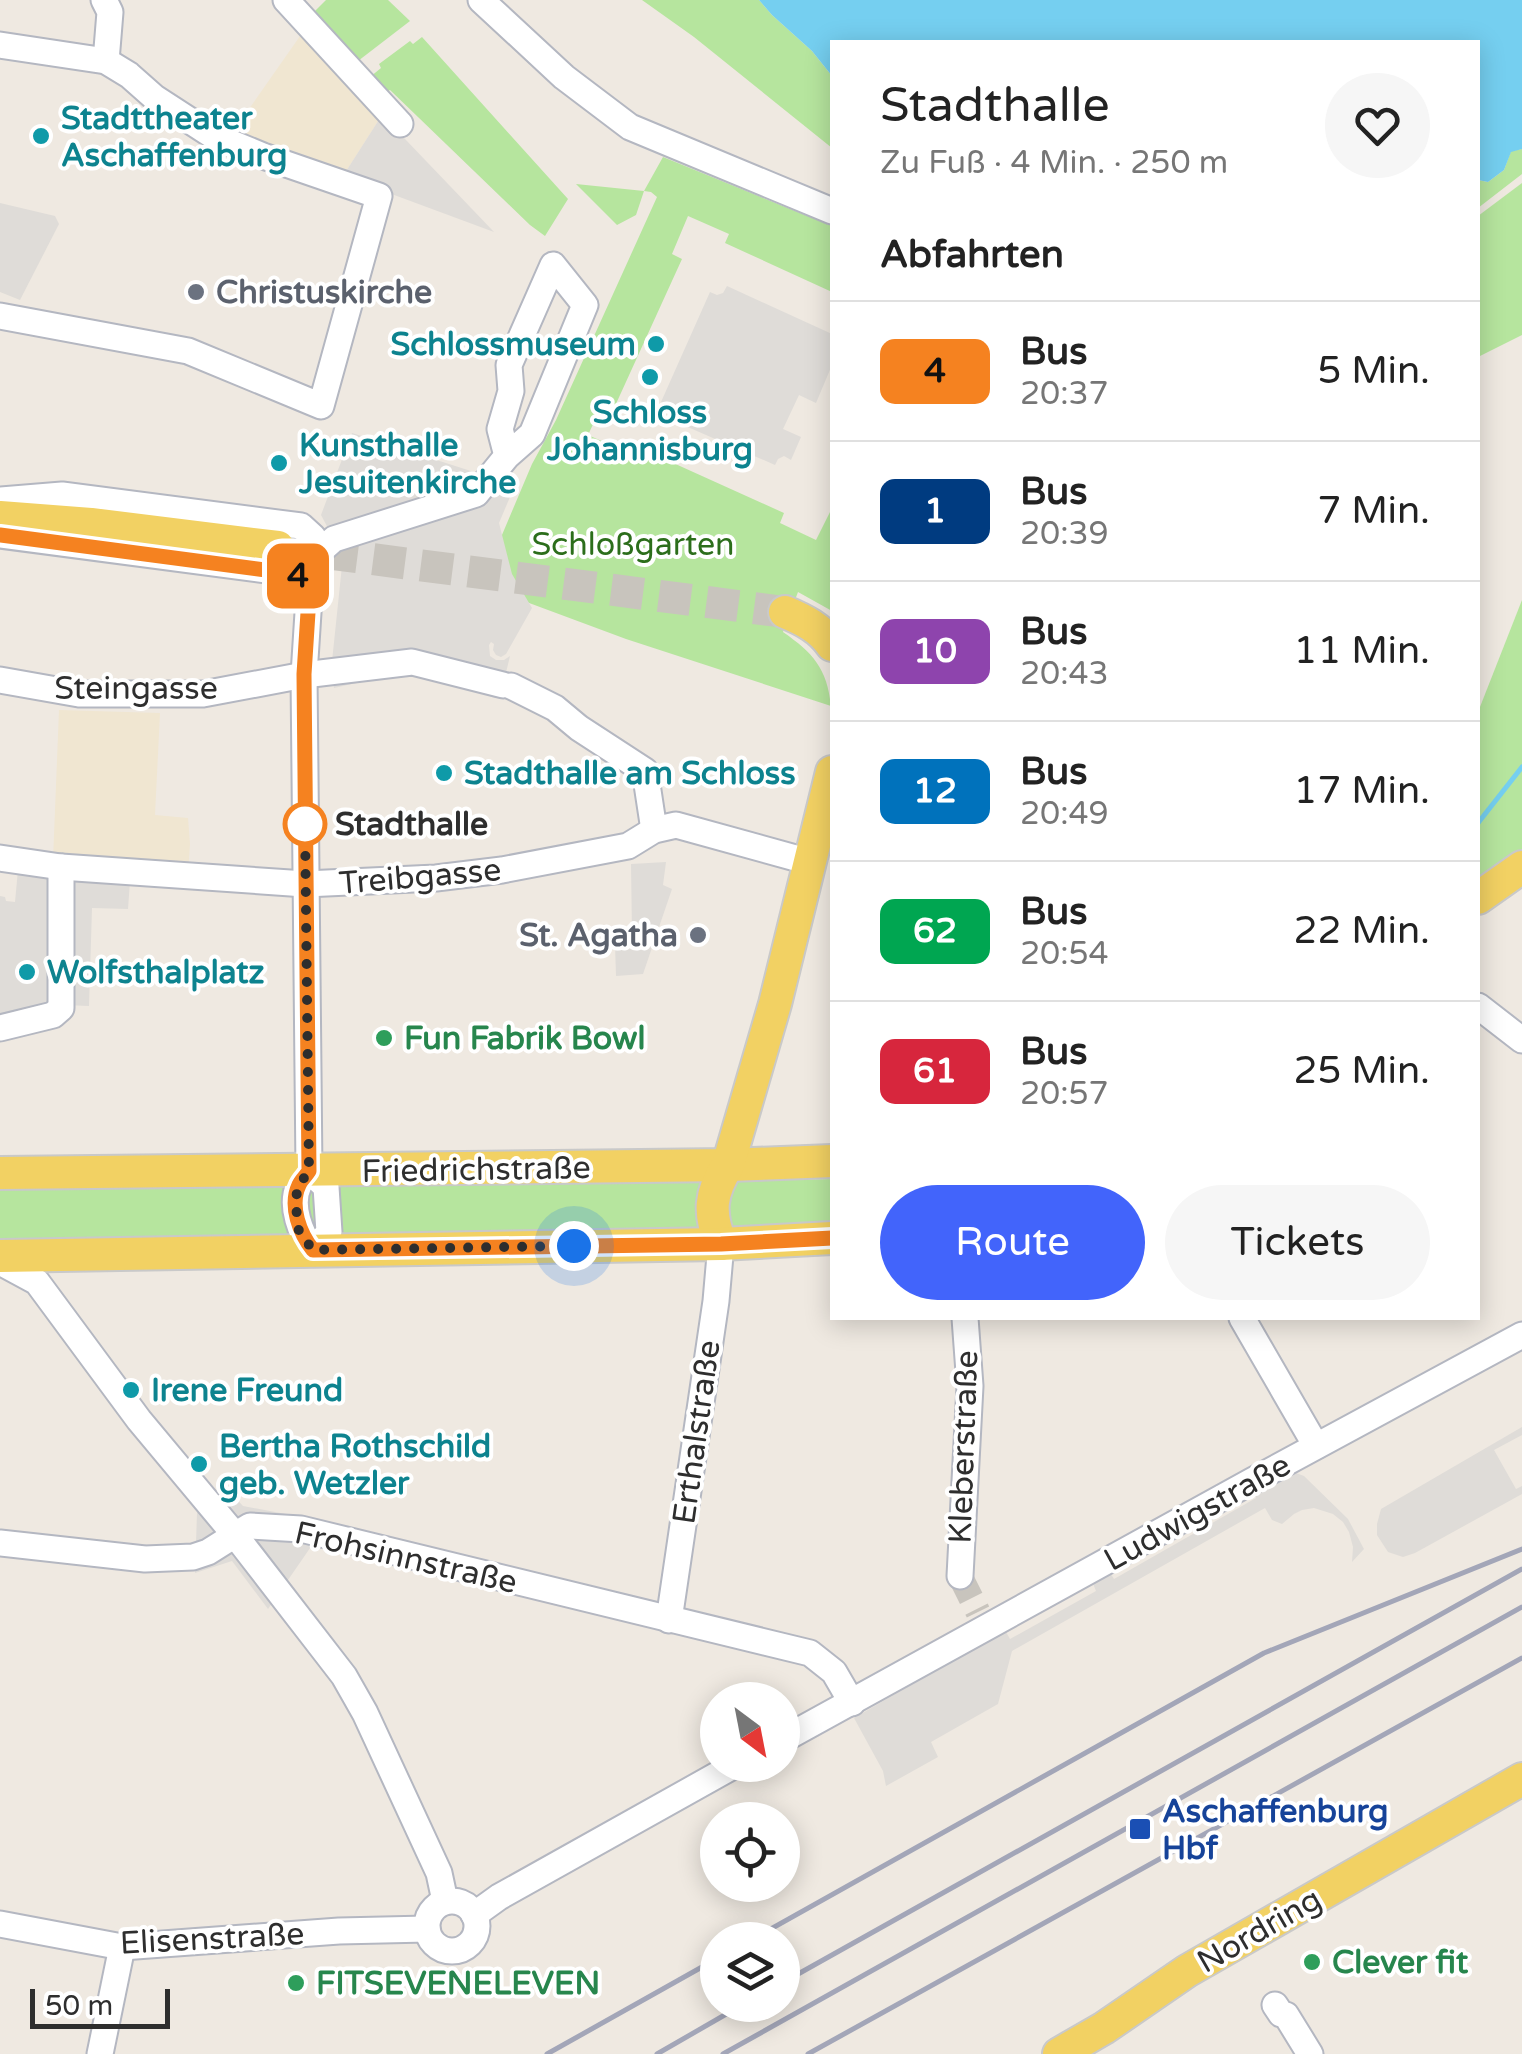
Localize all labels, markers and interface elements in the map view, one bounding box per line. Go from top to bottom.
button: heart [1325,73,1430,178]
text: Stadthalle [880,77,1110,135]
place label: Stadttheater Aschaffenburg [61,100,287,175]
marker: Stadttheater Aschaffenburg [30,125,52,147]
text: Zu Fuß · 4 Min. · 250 m [880,144,1228,182]
text: Abfahrten [880,232,1064,278]
place label: Christuskirche [216,274,432,312]
marker: Christuskirche [185,281,207,303]
place label: Schlossmuseum [391,326,636,364]
text: Bus [1020,329,1087,375]
marker: Schlossmuseum [645,333,667,355]
text: 5 Min. [1317,348,1430,394]
text: 4 [924,350,946,392]
marker: Schloss Johannisburg [639,366,661,388]
text: 20:37 [1020,375,1109,413]
place label: Schloss Johannisburg [546,394,753,469]
place label: Kunsthalle Jesuitenkirche [298,427,516,502]
marker: Kunsthalle Jesuitenkirche [268,452,290,474]
text: Bus [1020,469,1087,515]
text: 7 Min. [1317,488,1430,534]
text: 1 [924,490,946,532]
text: 20:39 [1020,515,1109,553]
park label: Schloßgarten [531,526,735,564]
line badge: 4 [266,544,330,608]
text: 4 [287,555,309,597]
text: Bus [1020,609,1087,655]
text: 11 Min. [1294,628,1430,674]
text: 10 [913,630,957,672]
text: 20:43 [1020,655,1109,693]
street label: Steingasse [54,670,218,708]
text: Bus [1020,749,1087,795]
place label: Stadthalle am Schloss [464,755,796,793]
marker: Stadthalle am Schloss [433,762,455,784]
text: 17 Min. [1294,768,1430,814]
text: 12 [913,770,957,812]
text: 20:49 [1020,795,1109,833]
marker: Stadthalle [284,803,326,845]
place label: Stadthalle [335,806,488,844]
street label: Treibgasse [337,851,503,903]
text: Bus [1020,889,1087,935]
text: 22 Min. [1294,908,1430,954]
text: 62 [913,910,957,952]
place label: St. Agatha [519,917,678,955]
marker: St. Agatha [687,924,709,946]
text: 20:54 [1020,935,1109,973]
place label: Wolfsthalplatz [47,954,264,992]
marker: Wolfsthalplatz [16,961,38,983]
place label: Fun Fabrik Bowl [404,1020,645,1058]
marker: Fun Fabrik Bowl [373,1027,395,1049]
text: Bus [1020,1029,1087,1075]
text: 25 Min. [1294,1048,1430,1094]
text: 61 [913,1050,957,1092]
text: 20:57 [1020,1075,1109,1113]
street label: Friedrichstraße [361,1149,591,1191]
button: Route [880,1185,1145,1300]
button: Tickets [1165,1185,1430,1300]
your location [549,1221,599,1271]
street label: Erthalstraße [665,1338,729,1527]
street label: Kleberstraße [942,1350,986,1544]
place label: Irene Freund [151,1372,343,1410]
marker: Irene Freund [120,1379,142,1401]
place label: Bertha Rothschild geb. Wetzler [219,1428,491,1503]
street label: Ludwigstraße [1098,1446,1297,1580]
marker: Bertha Rothschild geb. Wetzler [188,1453,210,1475]
street label: Frohsinnstraße [291,1514,521,1602]
north arrow [700,1682,800,1782]
map controls [700,1682,800,2022]
place label: Aschaffenburg Hbf [1162,1793,1388,1868]
button: locate [700,1802,800,1902]
marker: Aschaffenburg Hbf [1127,1816,1153,1842]
street label: Nordring [1191,1880,1328,1981]
street label: Elisenstraße [119,1915,305,1963]
button: layers [700,1922,800,2022]
place label: Clever fit [1332,1944,1469,1982]
marker: Clever fit [1301,1951,1323,1973]
place label: FITSEVENELEVEN [316,1965,600,2003]
marker: FITSEVENELEVEN [285,1972,307,1994]
scale bar [30,1984,170,2028]
text: 50 m [45,1989,113,2023]

